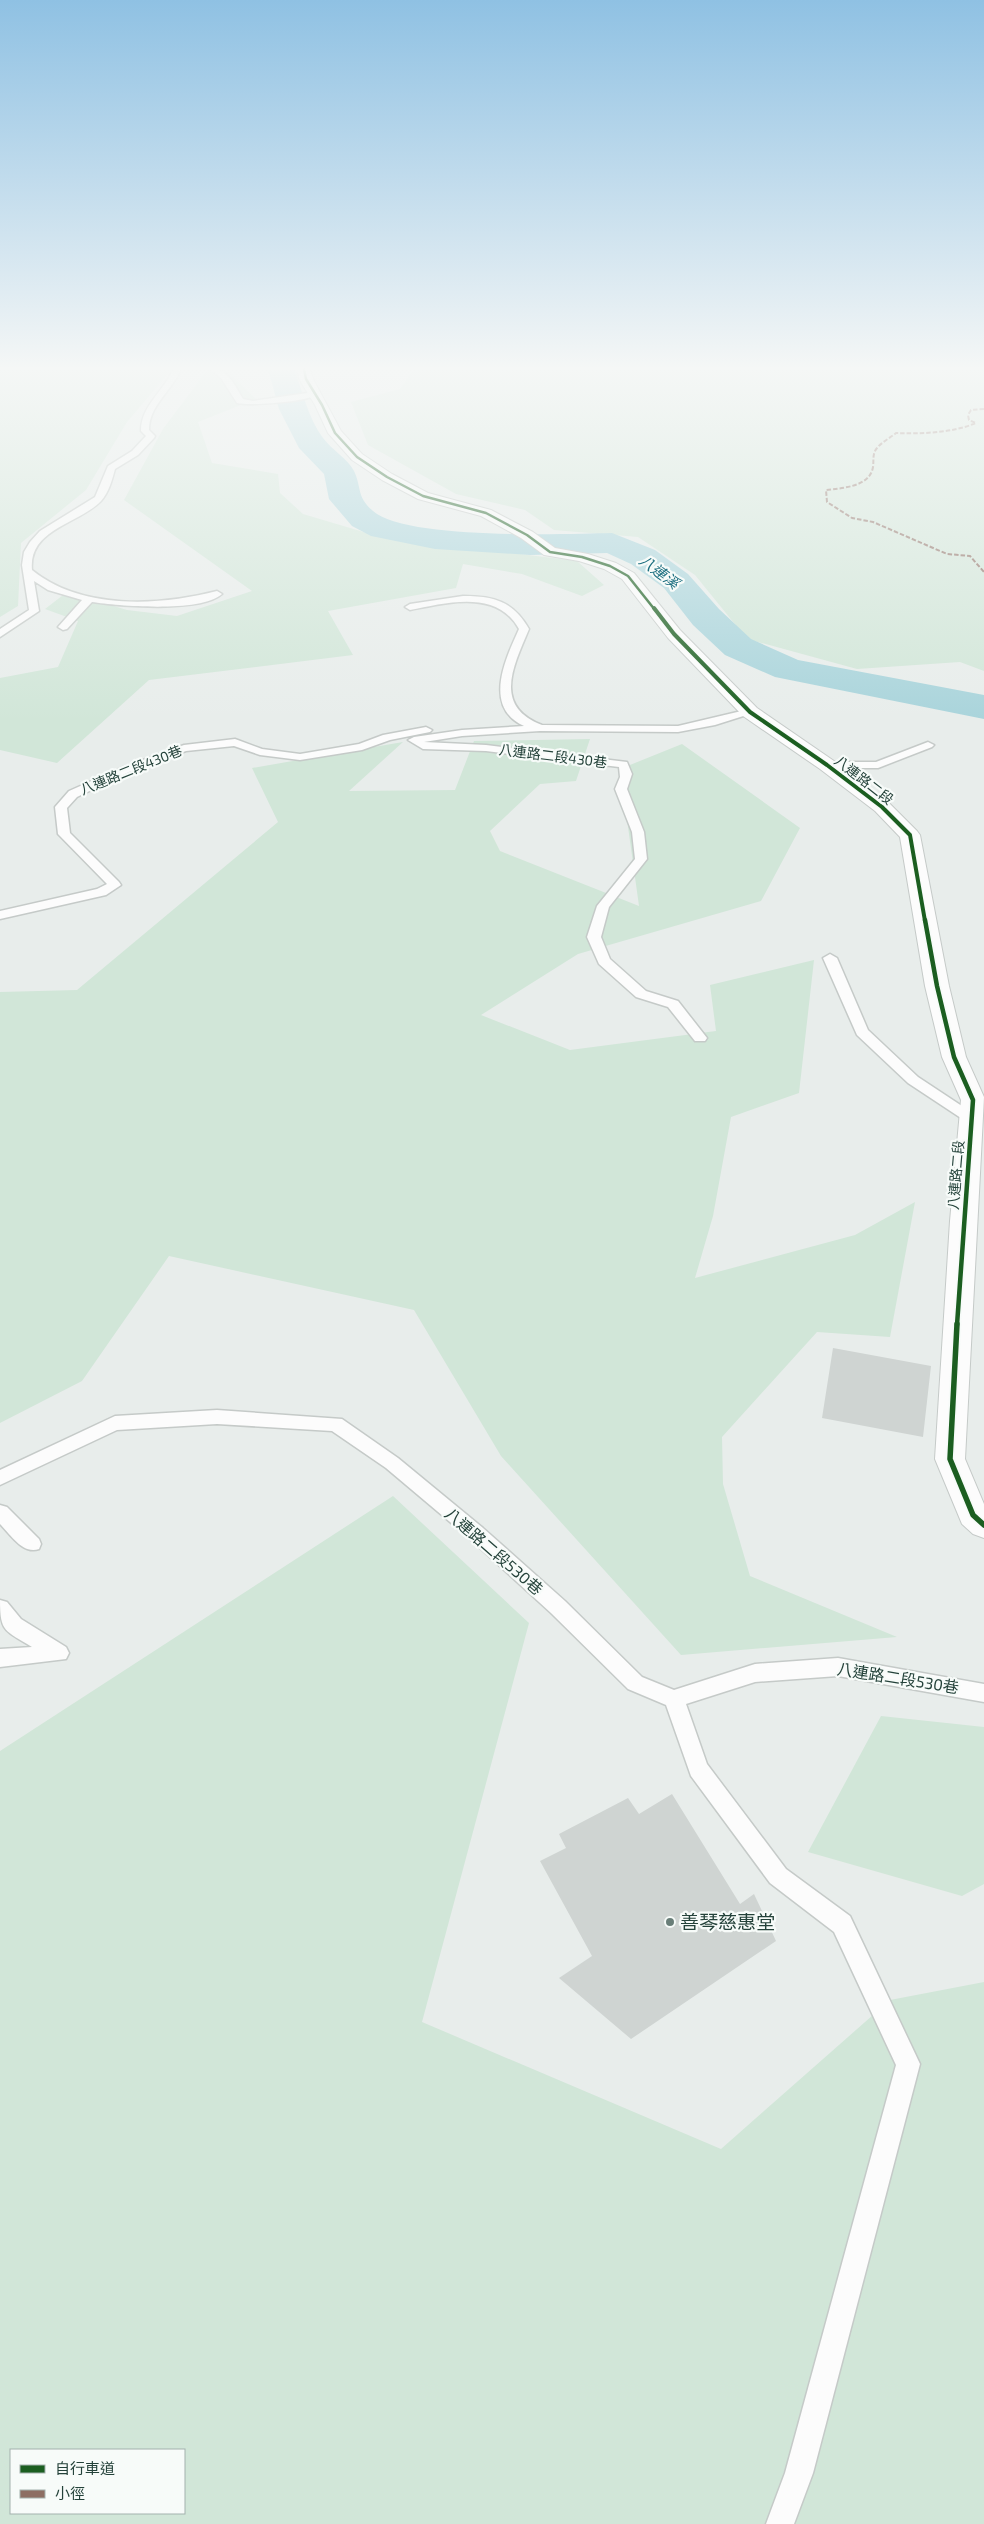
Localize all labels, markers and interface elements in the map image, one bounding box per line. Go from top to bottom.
water label: 八連溪 [636,550,685,593]
street label: 八連路二段430巷 [498,740,608,771]
street label: 八連路二段430巷 [77,741,184,798]
street label: 八連路二段 [831,751,897,808]
street label: 八連路二段 [944,1139,967,1211]
street label: 八連路二段530巷 [442,1503,547,1598]
street label: 八連路二段530巷 [836,1658,960,1697]
place label: 善琴慈惠堂 [680,1910,775,1933]
marker: 善琴慈惠堂 [664,1916,676,1928]
legend [10,2449,185,2514]
text: 自行車道 [55,2459,115,2477]
text: 小徑 [55,2484,85,2502]

